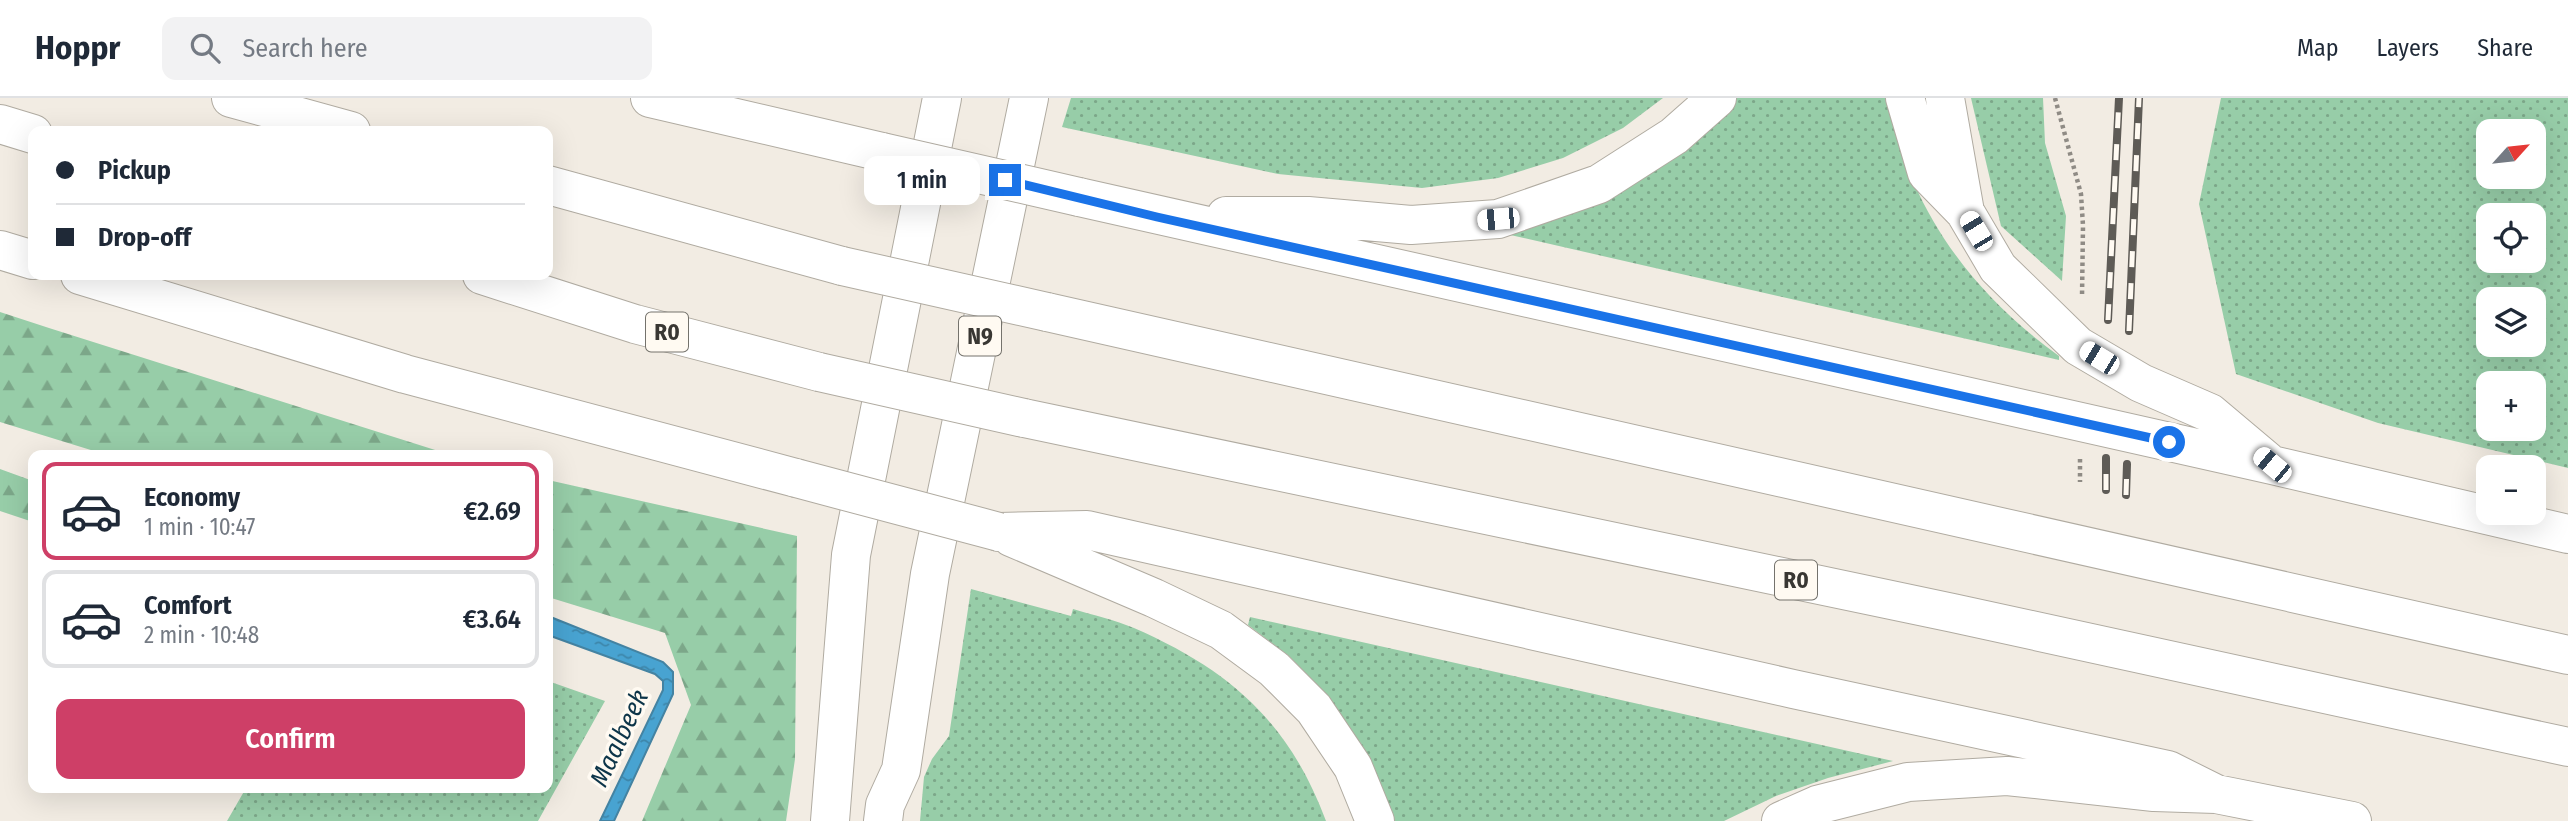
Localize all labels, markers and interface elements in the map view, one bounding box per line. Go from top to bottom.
search box [162,17,652,80]
text: Hoppr [35,28,120,68]
icon: search [186,29,224,67]
text: Search here [242,33,368,64]
text: Map [2297,34,2339,62]
text: Layers [2377,34,2439,62]
text: Share [2477,34,2533,62]
north arrow [2476,119,2546,189]
map controls [2476,119,2546,525]
text: Pickup [98,155,171,186]
callout: 1 min [865,155,981,204]
route end [989,164,1021,196]
text: 1 min [897,166,947,194]
button: locate [2476,203,2546,273]
car [1477,207,1520,231]
car [1957,208,1996,254]
text: Drop-off [98,222,191,253]
button: layers [2476,287,2546,357]
road number: R0 [646,313,688,352]
road number: N9 [959,316,1001,356]
car [2076,338,2123,378]
button: + [2476,371,2546,441]
route start [2153,426,2185,458]
car [2250,443,2295,487]
button: − [2476,455,2546,525]
icon: car [60,480,123,543]
text: Economy [144,482,240,513]
text: €2.69 [464,496,521,527]
text: 1 min · 10:47 [144,513,255,541]
road number: R0 [1775,560,1817,600]
icon: car [60,588,123,651]
text: Comfort [144,590,232,621]
text: €3.64 [463,604,521,635]
text: 2 min · 10:48 [144,621,259,649]
water label: Maalbeek [584,685,655,792]
button: Confirm [56,699,525,779]

